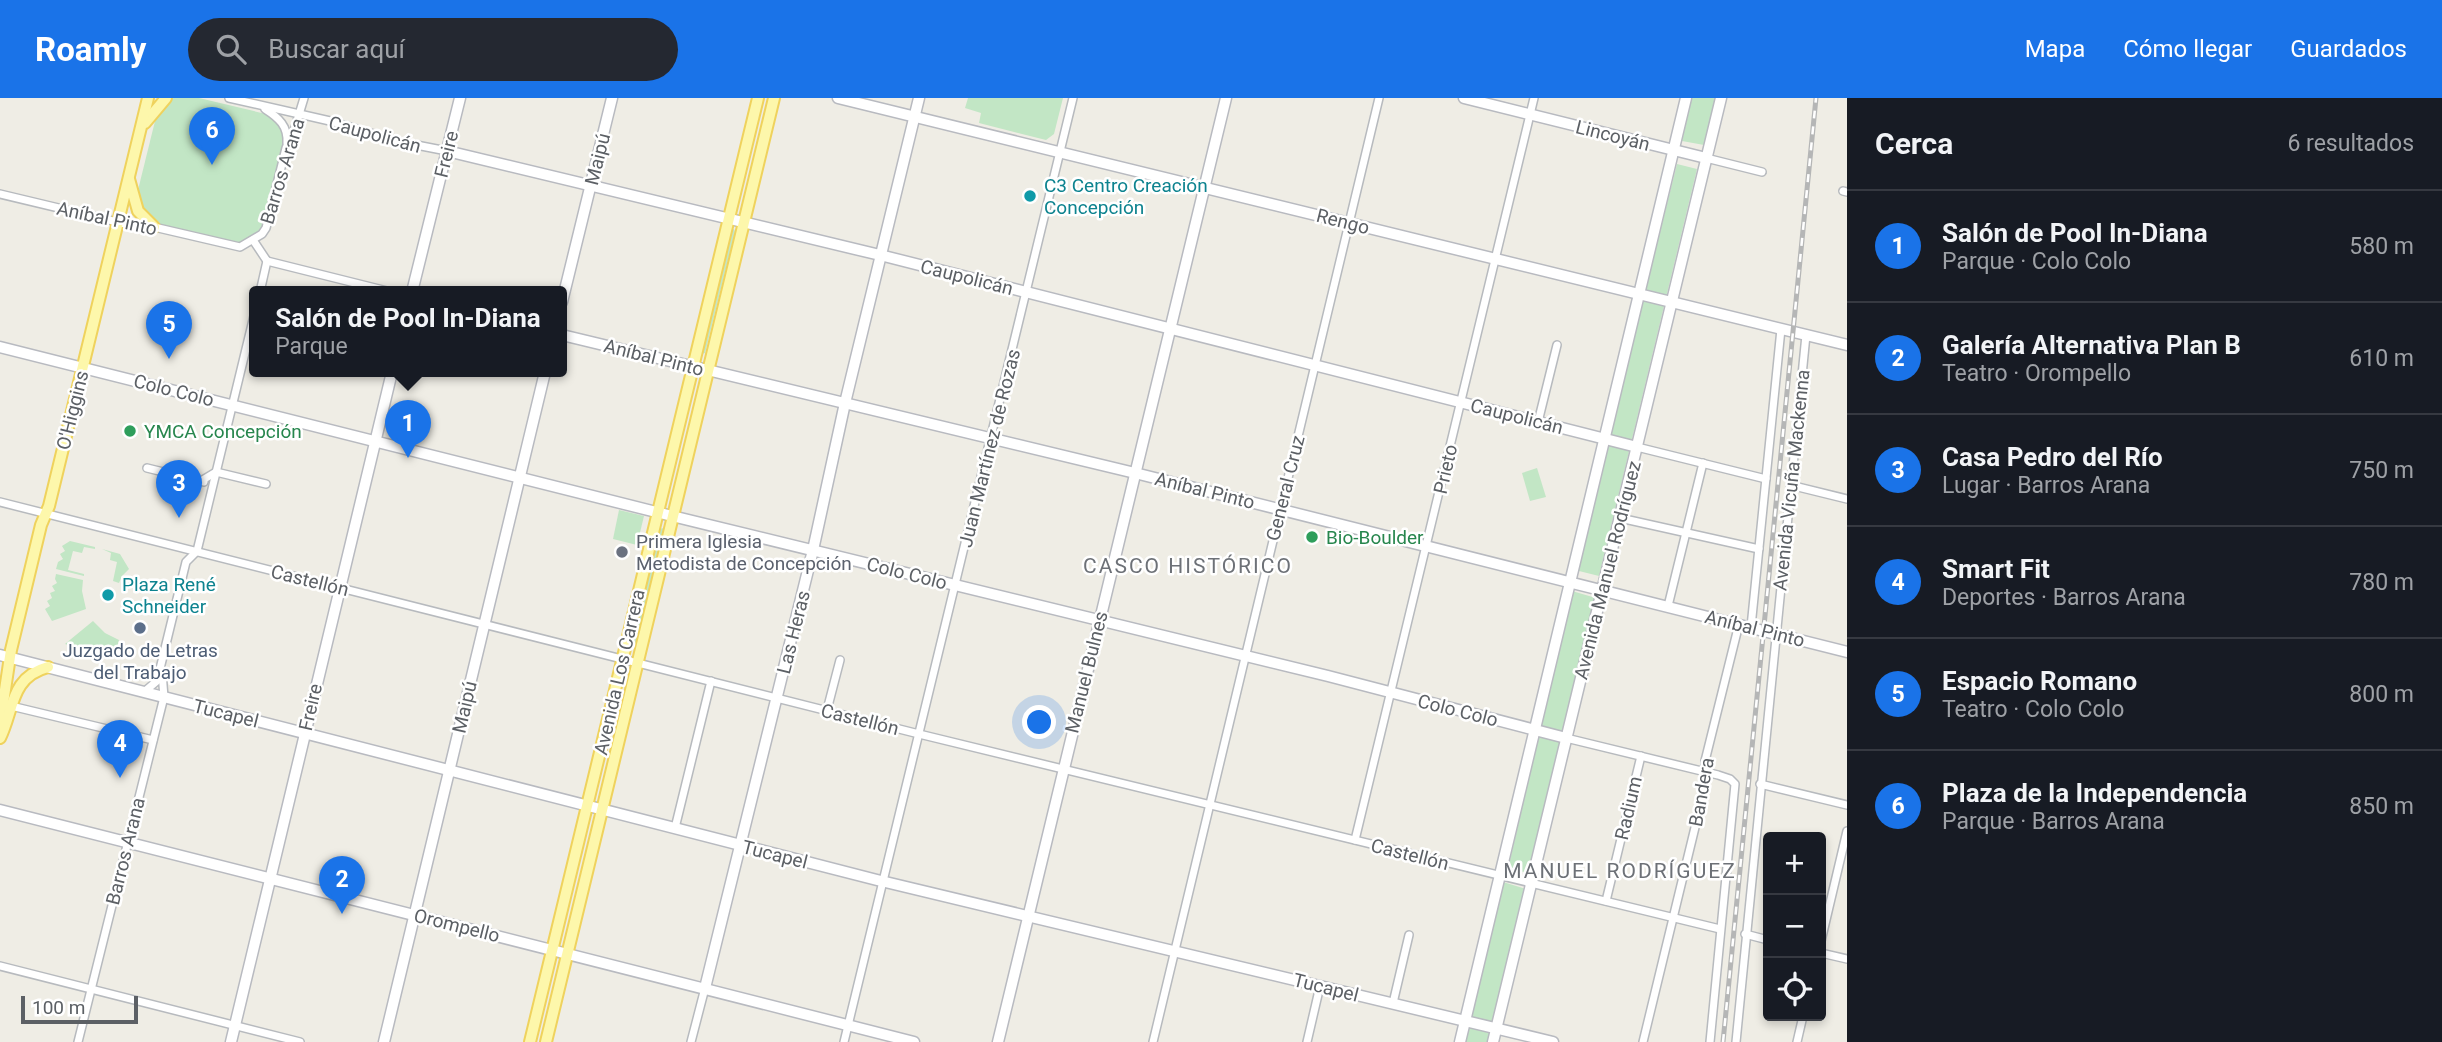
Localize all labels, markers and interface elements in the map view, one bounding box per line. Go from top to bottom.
search box [188,18,678,81]
text: Roamly [35,30,146,69]
icon: search [212,30,250,68]
text: Buscar aquí [268,34,405,64]
text: Mapa [2025,35,2085,63]
text: Cómo llegar [2123,35,2252,63]
text: Guardados [2290,35,2407,63]
pin: 6 [189,107,235,165]
street label: Caupolicán [326,111,424,158]
street label: Barros Arana [255,115,310,227]
street label: Lincoyán [1573,115,1652,156]
text: Cerca [1875,126,1953,161]
street label: Freire [430,128,463,180]
text: 6 resultados [2287,130,2414,157]
street label: Maipú [580,131,615,187]
place label: C3 Centro Creación Concepción [1044,174,1208,219]
marker: C3 Centro Creación Concepción [1022,188,1038,204]
street label: Aníbal Pinto [55,197,159,240]
street label: Rengo [1314,204,1372,239]
text: Salón de Pool In-Diana [1942,218,2208,248]
text: 1 [1891,233,1905,260]
text: 580 m [2349,233,2414,260]
text: Parque · Colo Colo [1942,248,2131,275]
street label: Caupolicán [918,255,1016,300]
popup [249,286,567,377]
pin: 5 [146,301,192,359]
text: Salón de Pool In-Diana [275,303,541,333]
text: Galería Alternativa Plan B [1942,330,2241,360]
text: Parque [275,333,348,360]
street label: Aníbal Pinto [602,334,706,381]
text: 2 [1891,345,1905,372]
text: 610 m [2349,345,2414,372]
street label: Juan Martínez de Rozas [954,347,1025,550]
text: Teatro · Orompello [1942,360,2131,387]
street label: O'Higgins [52,368,93,452]
street label: Avenida Vicuña Mackenna [1768,368,1815,592]
street label: Colo Colo [131,369,216,412]
street label: Caupolicán [1468,394,1566,439]
pin: 1 [385,400,431,458]
place label: YMCA Concepción [144,420,302,443]
marker: YMCA Concepción [122,423,138,439]
street label: General Cruz [1261,433,1310,543]
street label: Prieto [1429,442,1462,496]
text: Casa Pedro del Río [1942,442,2163,472]
text: 3 [1891,457,1905,484]
text: 750 m [2349,457,2414,484]
street label: Avenida Manuel Rodríguez [1569,459,1646,682]
pin: 3 [156,460,202,518]
street label: Aníbal Pinto [1153,467,1257,514]
text: Lugar · Barros Arana [1942,472,2150,499]
place label: Bio-Boulder [1326,526,1424,549]
marker: Bio-Boulder [1304,529,1320,545]
place label: Primera Iglesia Metodista de Concepción [636,530,852,575]
marker: Primera Iglesia Metodista de Concepción [614,544,630,560]
street label: Colo Colo [864,552,949,595]
district label: CASCO HISTÓRICO [1083,554,1293,578]
text: Smart Fit [1942,554,2050,584]
street label: Castellón [269,560,351,601]
text: 4 [1891,569,1905,596]
text: 780 m [2349,569,2414,596]
place label: Plaza René Schneider [122,573,216,618]
text: Deportes · Barros Arana [1942,584,2186,611]
marker: Plaza René Schneider [100,587,116,603]
street label: Avenida Los Carrera [589,587,650,757]
street label: Las Heras [772,588,815,676]
street label: Aníbal Pinto [1703,605,1807,652]
street label: Manuel Bulnes [1060,609,1113,735]
marker: Juzgado de Letras del Trabajo [132,620,148,636]
place label: Juzgado de Letras del Trabajo [62,639,218,684]
text: Espacio Romano [1942,666,2137,696]
street label: Maipú [447,679,482,735]
street label: Freire [294,681,327,733]
text: 5 [1891,681,1905,708]
text: 800 m [2349,681,2414,708]
street label: Colo Colo [1415,689,1500,732]
street label: Tucapel [191,694,261,733]
text: Teatro · Colo Colo [1942,696,2124,723]
street label: Castellón [819,699,901,740]
your location [1022,705,1056,739]
pin: 4 [97,720,143,778]
street label: Bandera [1684,756,1719,828]
street label: Radium [1610,774,1647,842]
text: Plaza de la Independencia [1942,778,2247,808]
text: 6 [1891,793,1905,820]
text: 850 m [2349,793,2414,820]
street label: Barros Arana [101,795,150,907]
text: Parque · Barros Arana [1942,808,2165,835]
map controls [1763,832,1826,1021]
button: + [1763,832,1826,895]
street label: Castellón [1369,834,1451,875]
street label: Tucapel [740,835,810,874]
pin: 2 [319,856,365,914]
district label: MANUEL RODRÍGUEZ [1503,859,1737,883]
button: − [1763,895,1826,958]
street label: Orompello [412,904,502,947]
button: locate [1763,958,1826,1021]
street label: Tucapel [1291,968,1361,1007]
scale bar [21,993,138,1025]
text: 100 m [32,996,85,1019]

